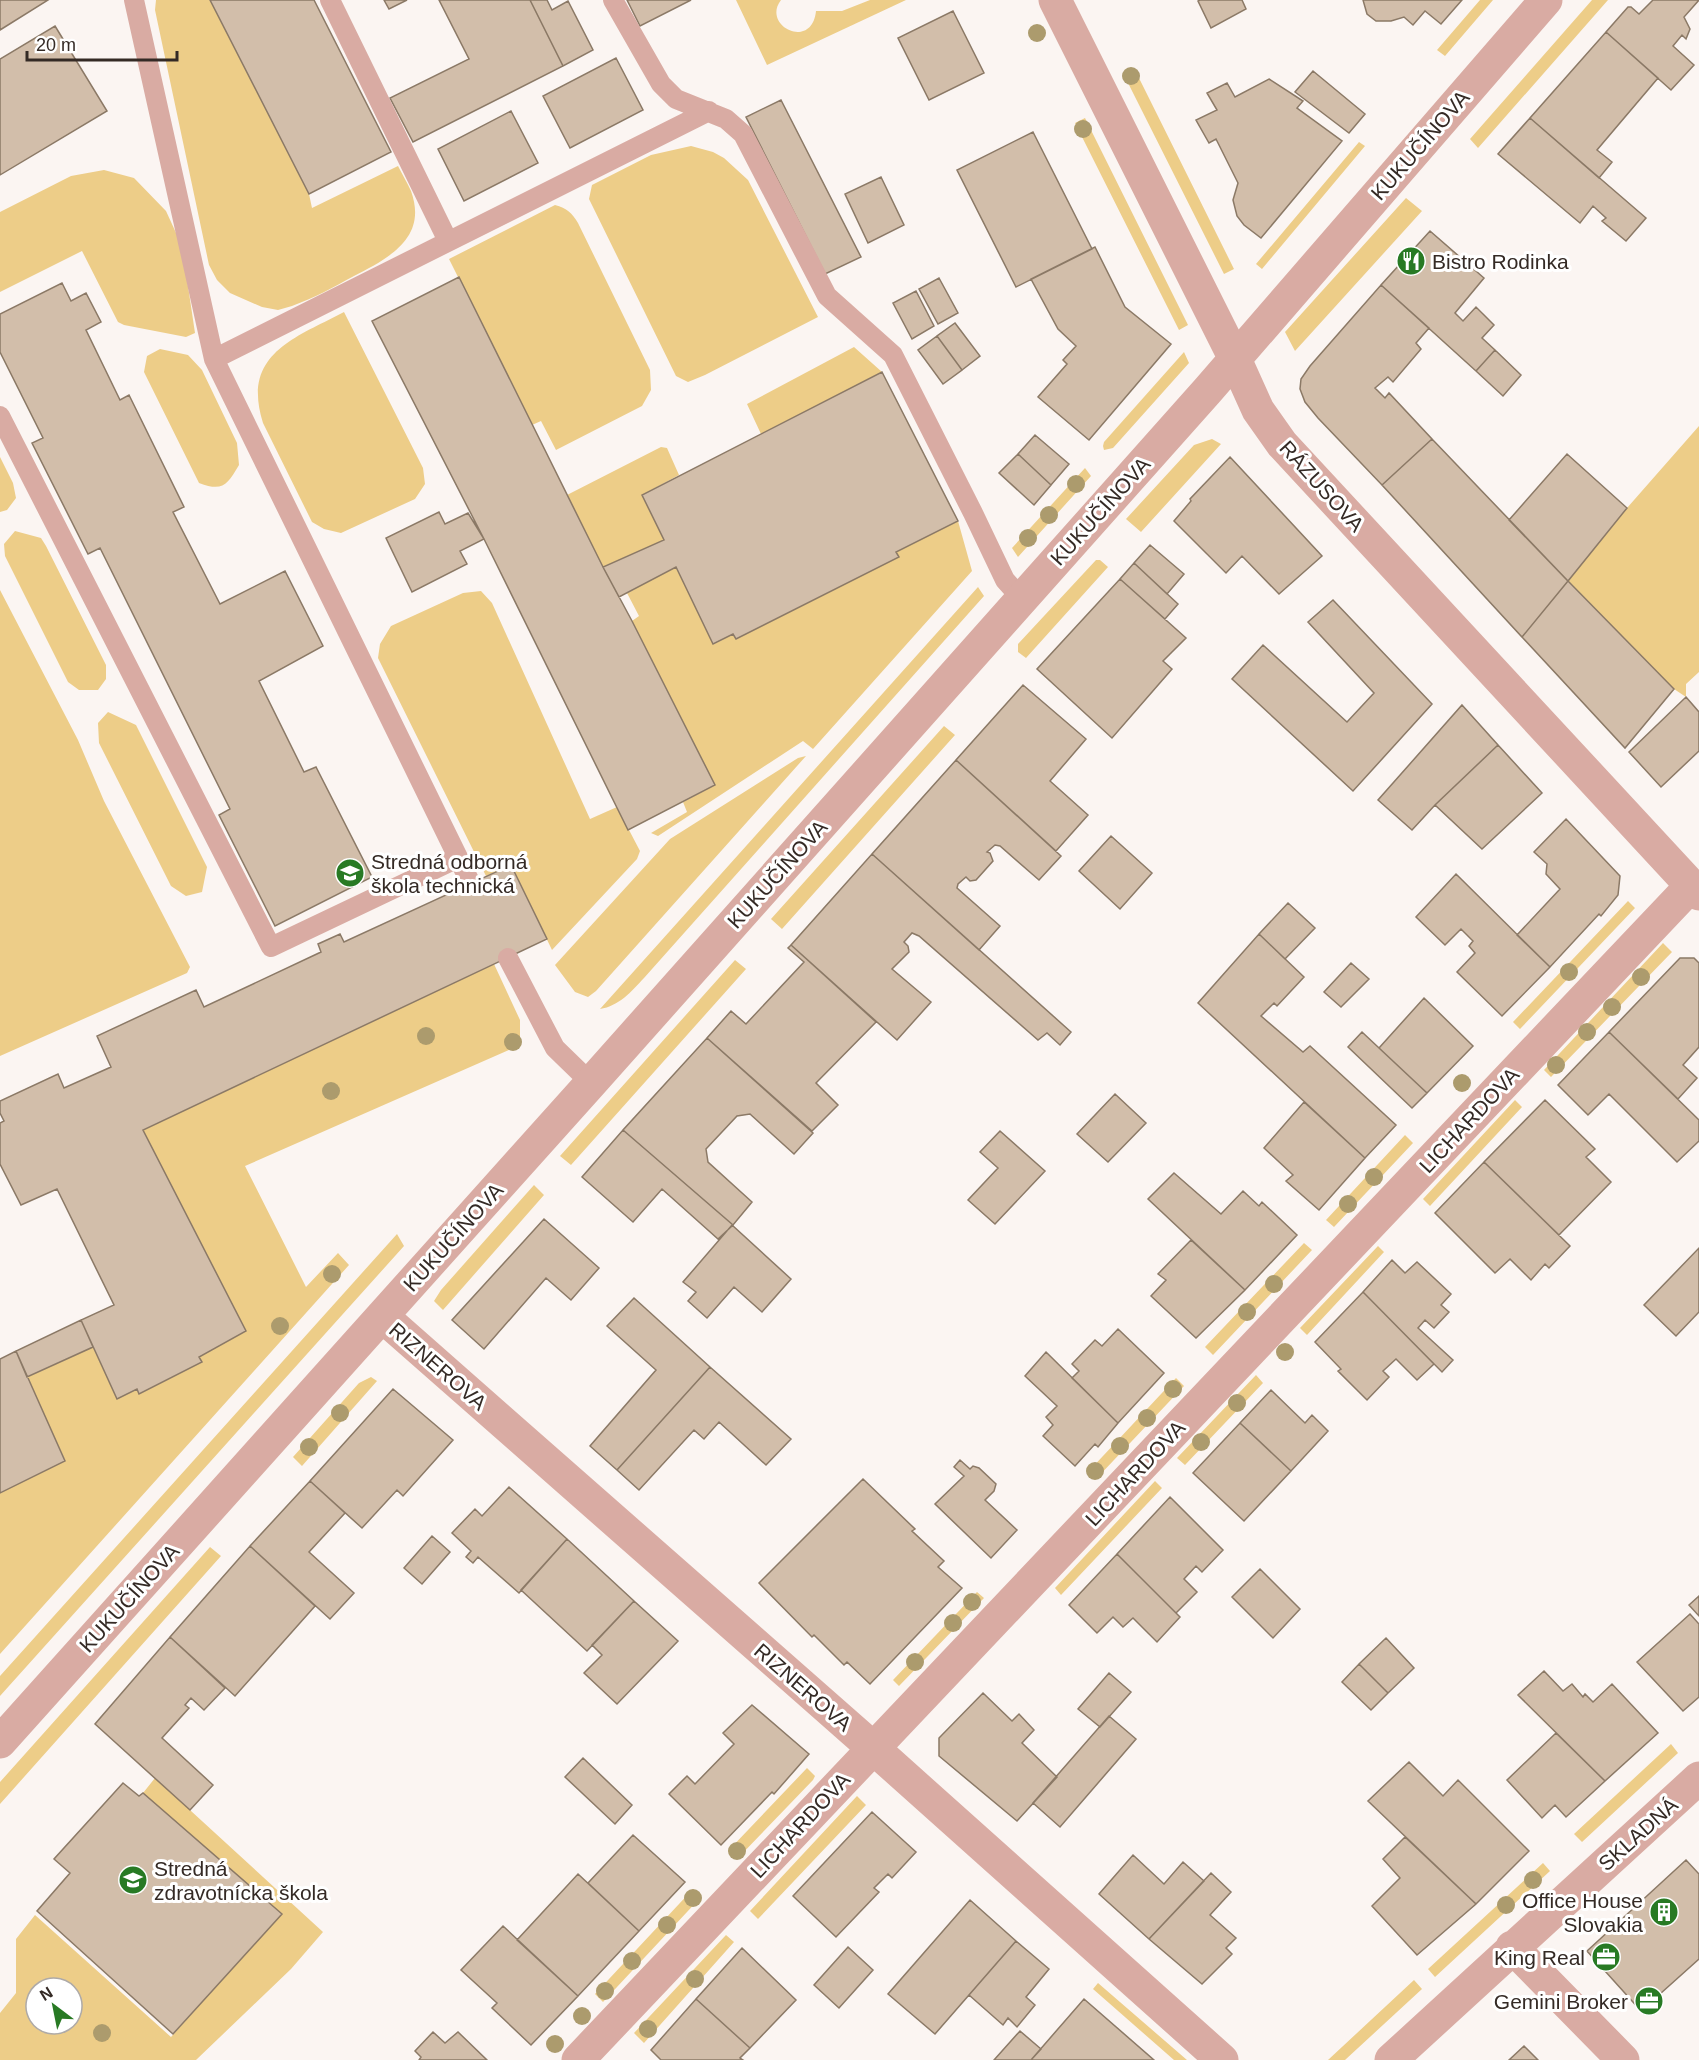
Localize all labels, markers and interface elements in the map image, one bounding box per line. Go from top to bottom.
scale bar [27,24,177,62]
text: 20 m [36,35,76,55]
street label: KUKUČÍNOVA [1366,86,1474,204]
restaurant icon: Bistro Rodinka [1395,245,1427,277]
place label: Bistro Rodinka [1432,250,1569,273]
street label: RÁZUSOVA [1275,436,1369,536]
street label: KUKUČÍNOVA [1046,452,1154,570]
street label: KUKUČÍNOVA [723,815,831,933]
place label: Stredná odborná škola technická [371,850,528,897]
school or university icon: Stredná odborná škola technická [334,857,366,889]
street label: LICHARDOVA [1415,1063,1523,1177]
street label: KUKUČÍNOVA [399,1178,507,1296]
street label: RIZNEROVA [385,1318,491,1414]
street label: LICHARDOVA [1081,1416,1189,1530]
street label: KUKUČÍNOVA [75,1539,183,1657]
street label: RIZNEROVA [750,1639,856,1735]
street label: LICHARDOVA [746,1768,854,1882]
street label: SKLADNÁ [1594,1793,1682,1875]
place label: Stredná zdravotnícka škola [154,1857,328,1904]
school or university icon: Stredná zdravotnícka škola [117,1864,149,1896]
place label: Office House Slovakia [1522,1889,1643,1936]
building icon: Office House Slovakia [1648,1896,1680,1928]
office icon: King Real [1590,1941,1622,1973]
place label: King Real [1494,1946,1585,1969]
north arrow [24,1976,84,2036]
text: N [37,1983,56,2004]
office icon: Gemini Broker [1633,1985,1665,2017]
place label: Gemini Broker [1494,1990,1628,2013]

